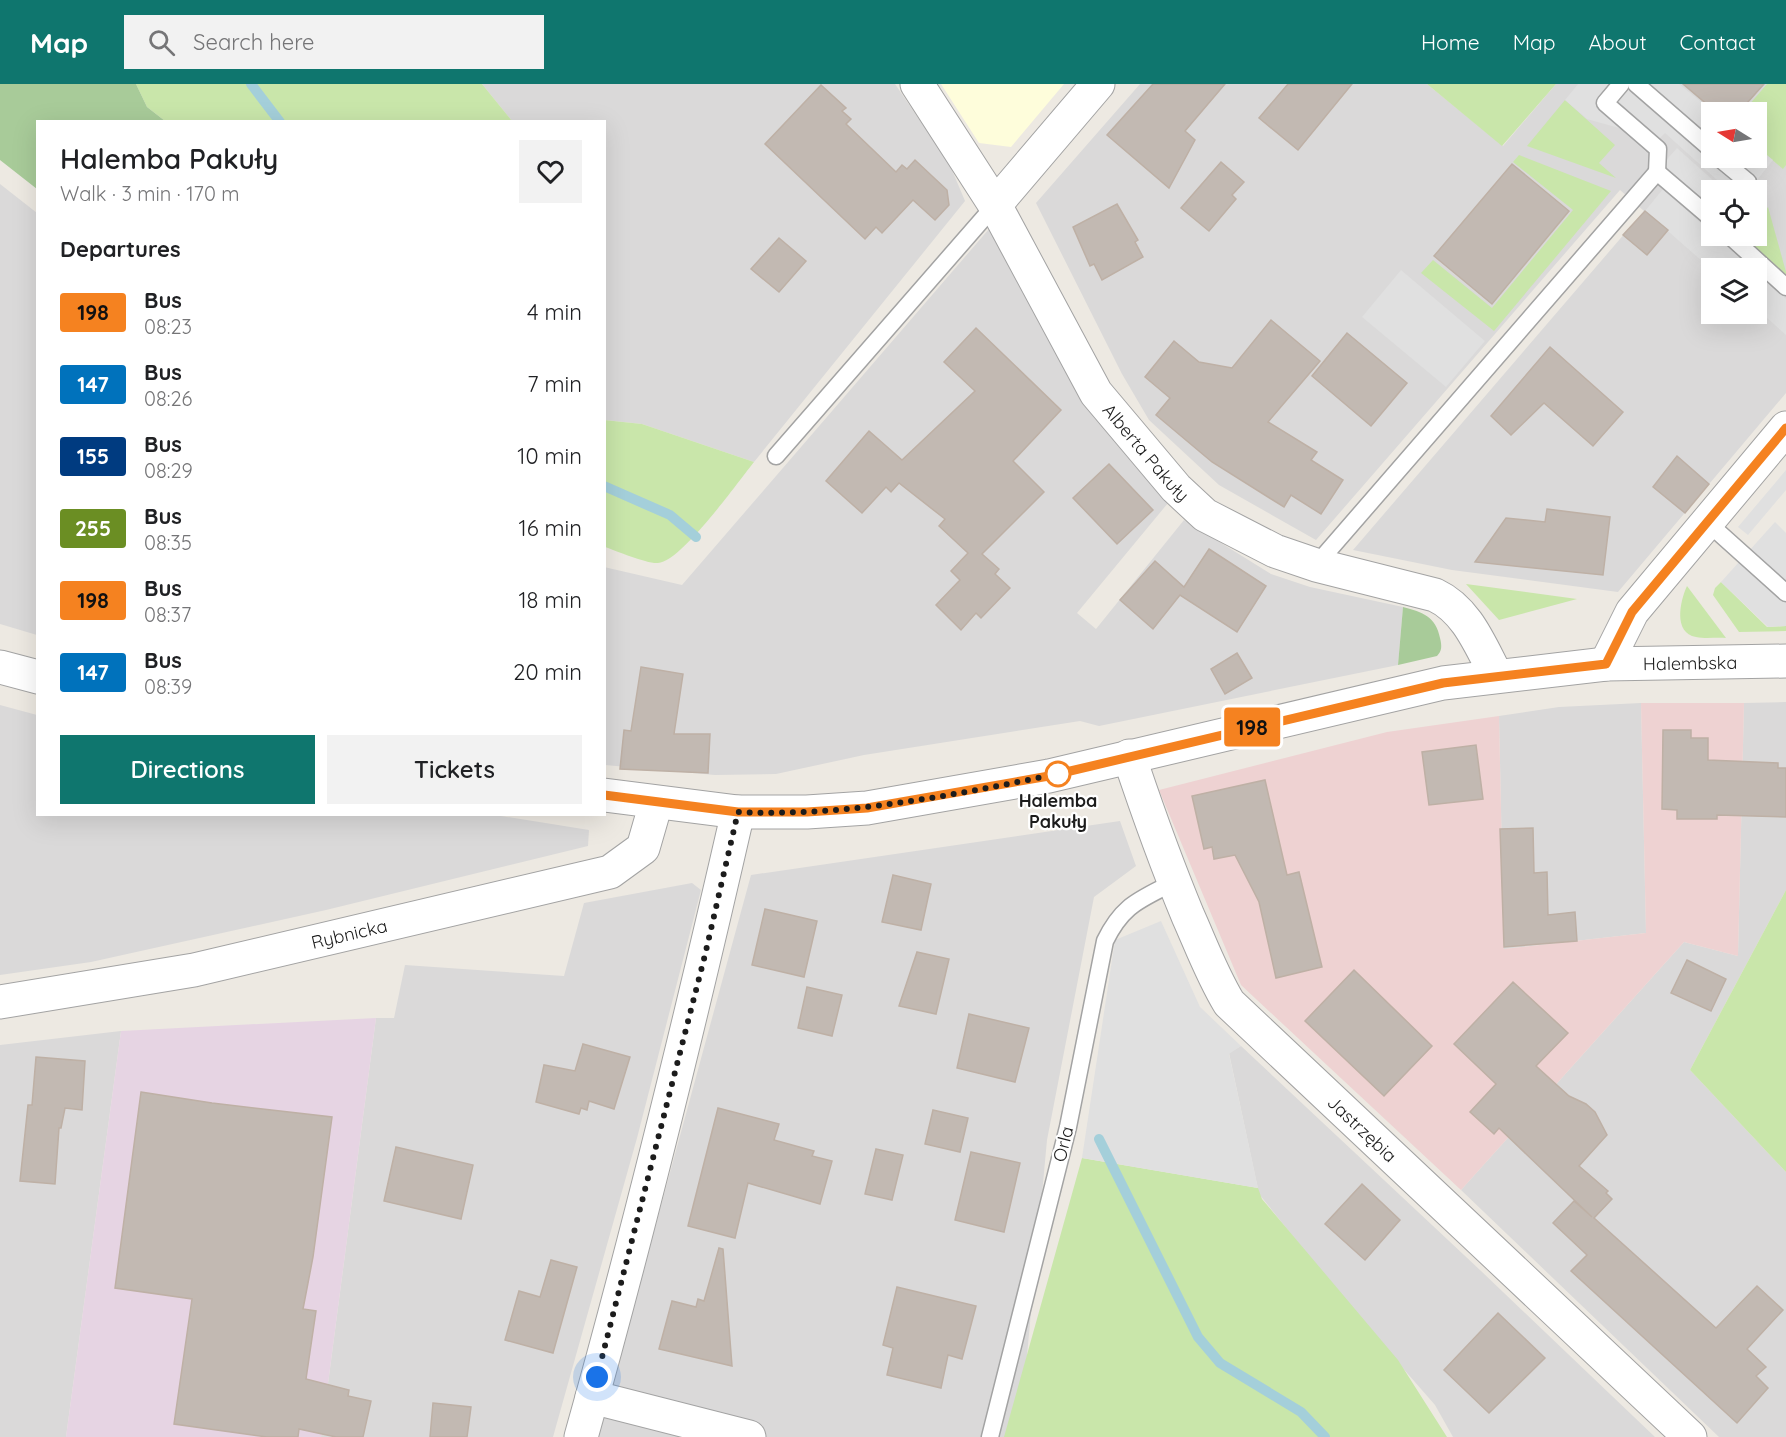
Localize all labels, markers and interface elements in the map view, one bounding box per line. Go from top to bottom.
search box [124,15,544,69]
text: Map [30,25,88,60]
icon: search [145,26,178,59]
text: Search here [193,28,315,56]
text: Home [1421,29,1480,55]
text: Map [1513,29,1556,55]
text: About [1589,29,1647,55]
text: Contact [1680,29,1756,55]
north arrow [1701,102,1767,168]
map controls [1701,102,1767,324]
button: heart [519,140,582,203]
text: Halemba Pakuły [60,141,278,176]
button: locate [1701,180,1767,246]
text: Walk · 3 min · 170 m [60,181,239,206]
text: Departures [60,235,181,263]
button: layers [1701,258,1767,324]
text: Bus [144,286,182,314]
text: 4 min [527,298,582,326]
text: 198 [77,299,109,325]
text: 08:23 [144,314,192,339]
text: Bus [144,358,182,386]
text: 7 min [527,370,582,398]
text: 147 [77,371,109,397]
text: 08:26 [144,386,192,411]
street label: Alberta Pakuły [1098,398,1194,506]
text: Bus [144,430,182,458]
text: 10 min [517,442,582,470]
text: 155 [77,443,109,469]
text: 08:29 [144,458,193,483]
text: Bus [144,502,182,530]
text: 16 min [519,514,582,542]
text: 255 [75,515,111,541]
text: 08:35 [144,530,192,555]
text: Bus [144,574,182,602]
text: 18 min [518,586,582,614]
text: 198 [77,587,109,613]
text: 08:37 [144,602,191,627]
text: Bus [144,646,182,674]
street label: Halembska [1643,650,1737,675]
text: 20 min [513,658,582,686]
text: 147 [77,659,109,685]
text: 08:39 [144,674,192,699]
line badge: 198 [1218,708,1286,746]
text: 198 [1236,714,1268,740]
button: Directions [60,735,315,804]
button: Tickets [327,735,582,804]
marker: Halemba Pakuły [1045,761,1071,787]
place label: Halemba Pakuły [1019,789,1097,833]
street label: Rybnicka [309,913,389,954]
street label: Jastrzębia [1323,1090,1402,1167]
street label: Orla [1048,1124,1078,1164]
your location [582,1362,612,1392]

